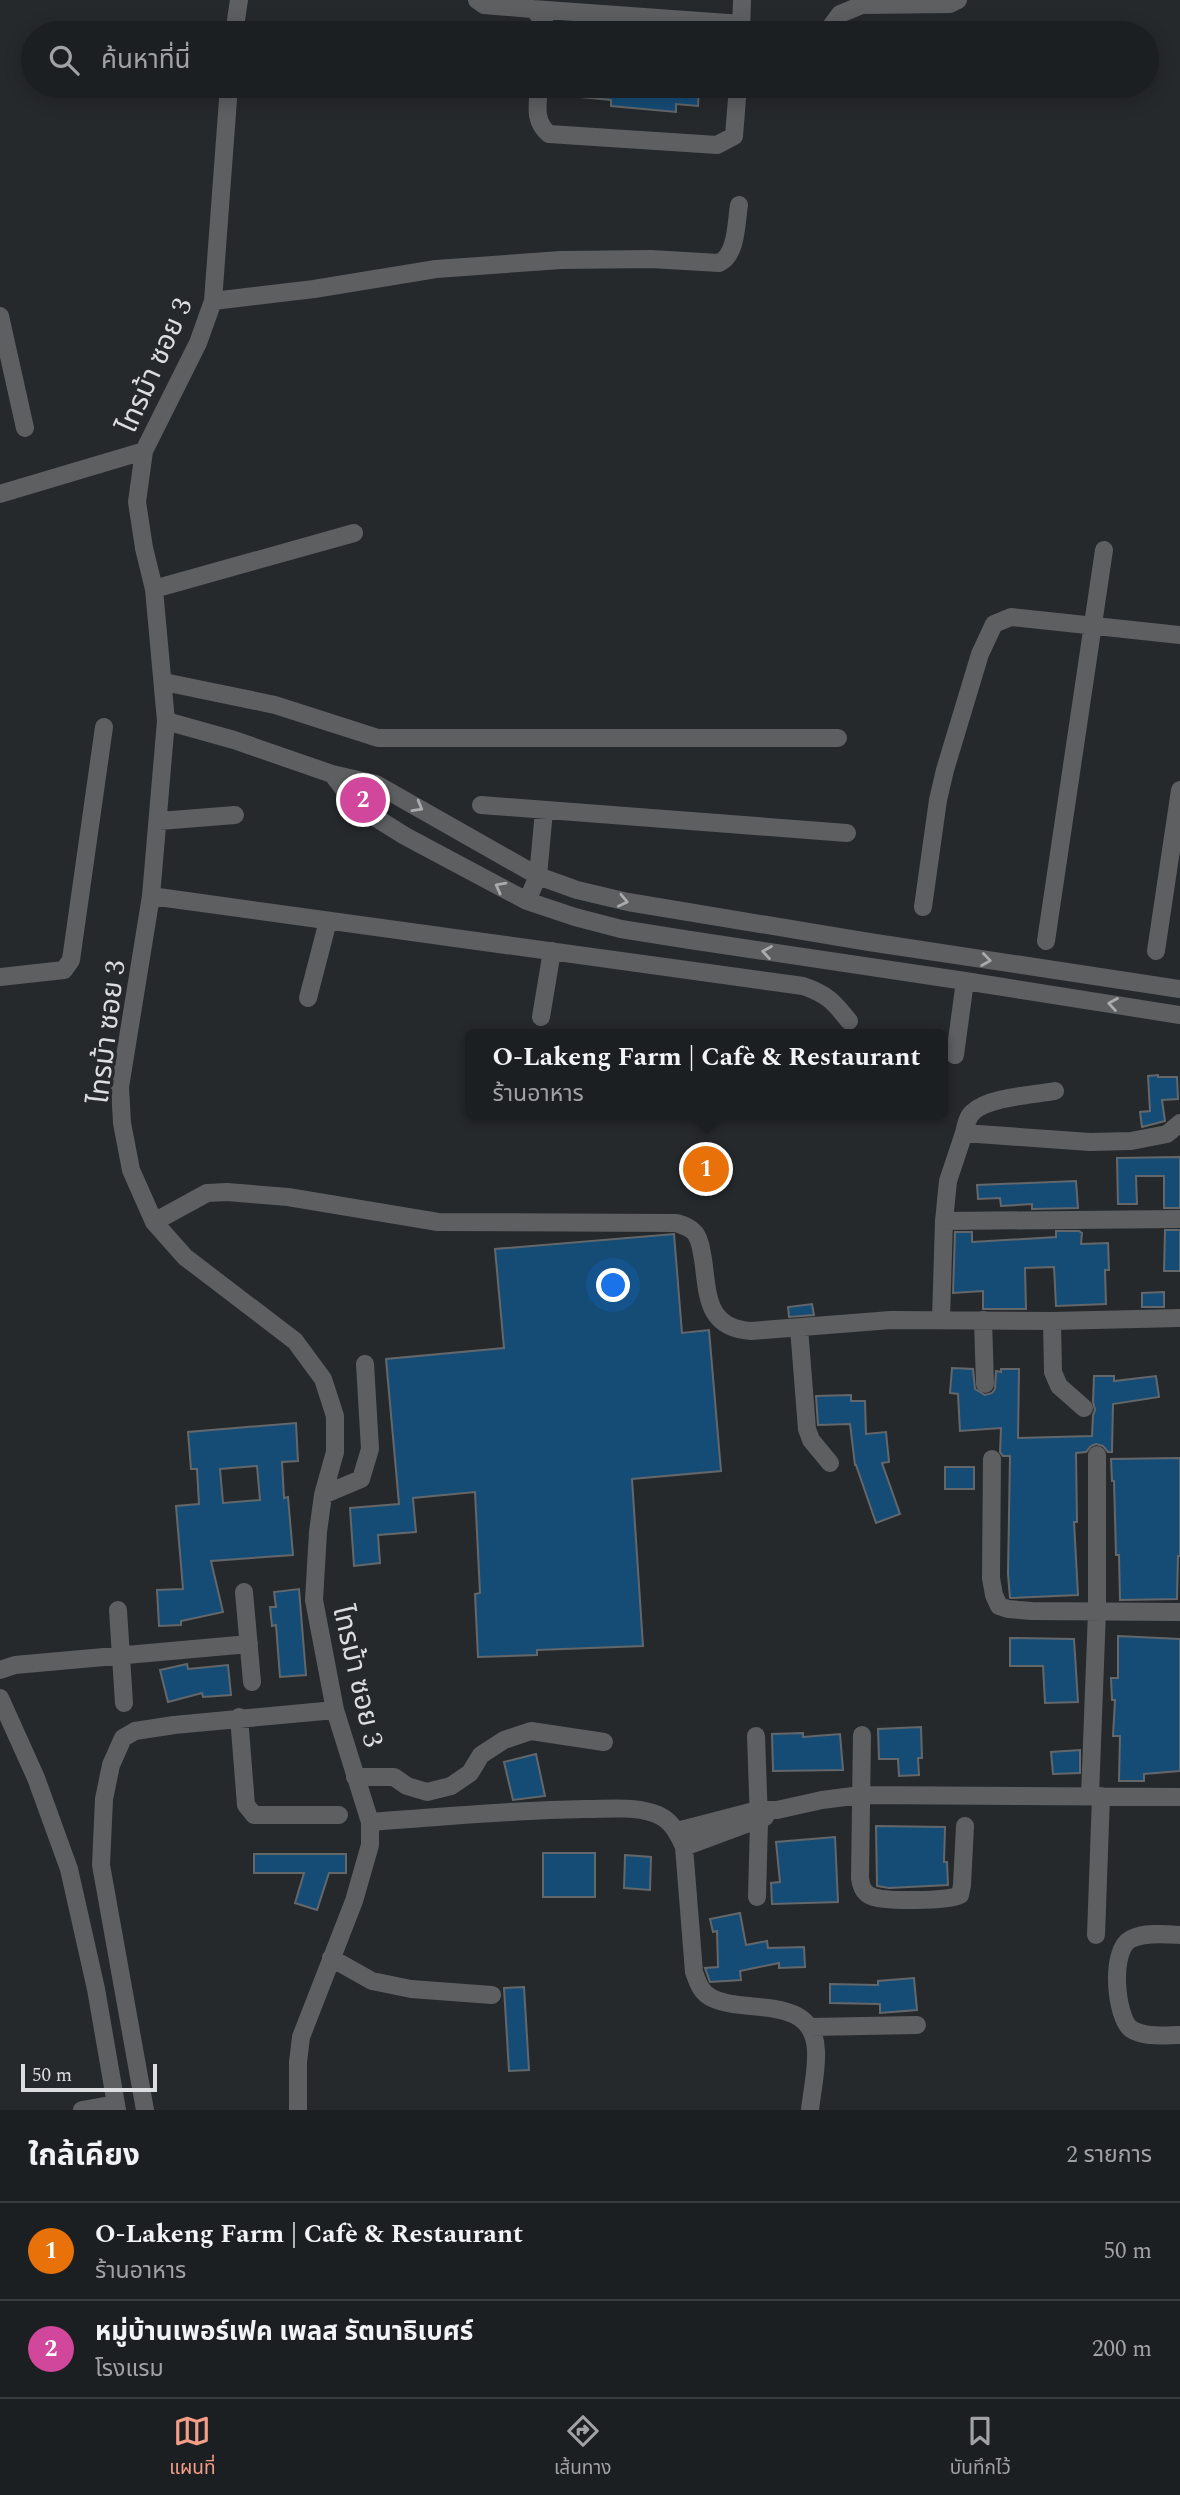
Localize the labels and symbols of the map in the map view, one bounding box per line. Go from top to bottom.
street label: ไทรม้า ซอย 3 [106,291,204,441]
pin: 2 [340,774,386,826]
one-way arrow [411,799,424,812]
one-way arrow [495,882,508,895]
one-way arrow [617,892,629,907]
one-way arrow [762,945,773,960]
one-way arrow [980,952,992,967]
street label: ไทรม้า ซอย 3 [77,958,138,1107]
one-way arrow [1107,997,1119,1012]
pin: 1 [683,1143,729,1195]
your location [596,1268,630,1302]
street label: ไทรม้า ซอย 3 [320,1600,395,1751]
scale bar [21,2061,158,2093]

